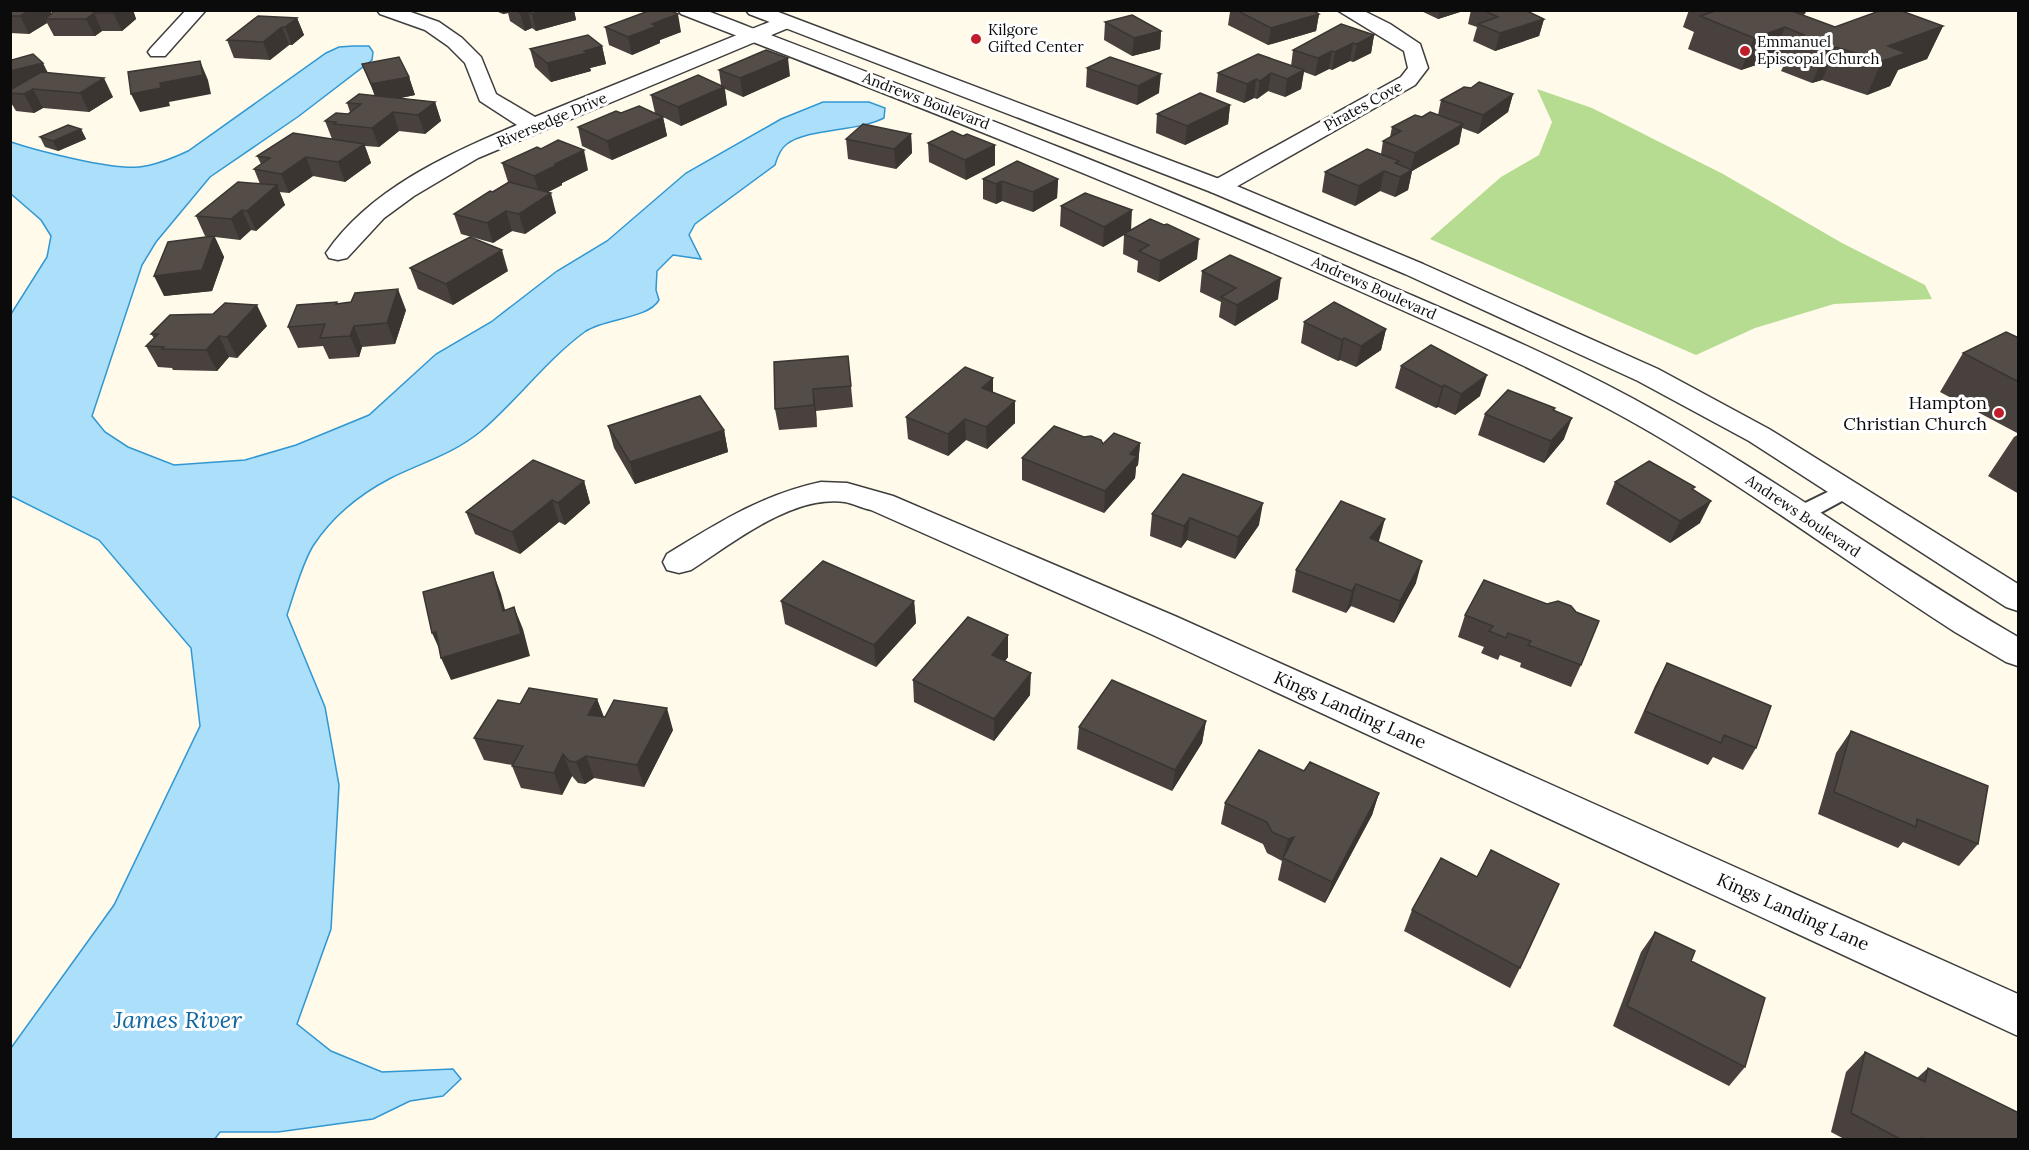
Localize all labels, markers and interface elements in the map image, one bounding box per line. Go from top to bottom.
place label: Kilgore Gifted Center [988,20,1084,56]
marker: Kilgore Gifted Center [969,32,983,46]
place label: Emmanuel Episcopal Church [1757,32,1880,68]
marker: Emmanuel Episcopal Church [1738,44,1752,58]
street label: Andrews Boulevard [859,67,992,134]
street label: Pirates Cove [1320,76,1405,135]
street label: Riversedge Drive [494,88,610,151]
street label: Andrews Boulevard [1308,251,1440,324]
place label: Hampton Christian Church [1843,391,1987,435]
marker: Hampton Christian Church [1992,406,2006,420]
street label: Andrews Boulevard [1741,470,1864,561]
street label: Kings Landing Lane [1270,666,1430,754]
street label: Kings Landing Lane [1713,868,1873,956]
water label: James River [113,1004,242,1035]

